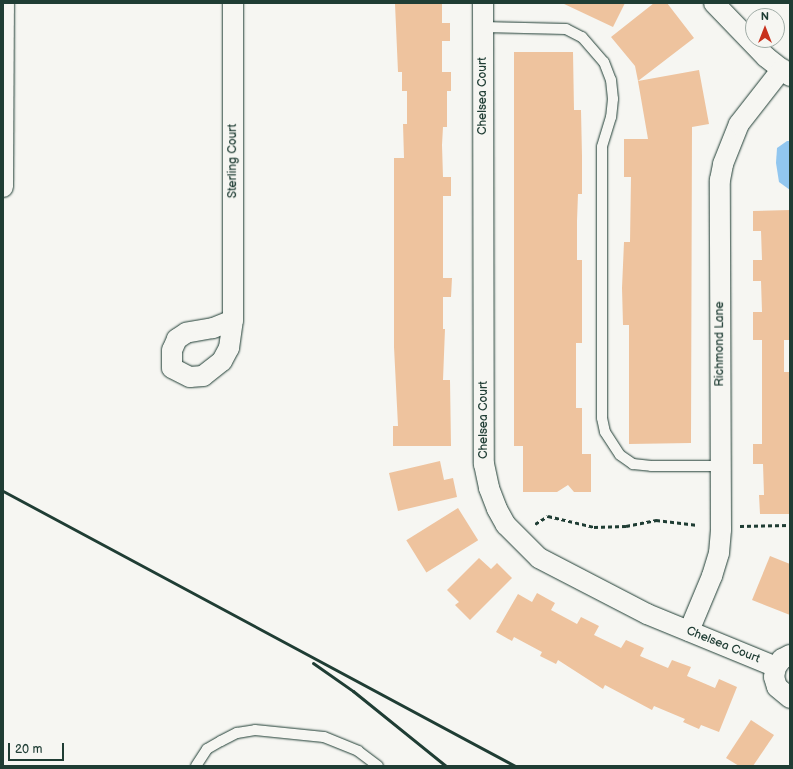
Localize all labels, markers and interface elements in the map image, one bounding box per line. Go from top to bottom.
north arrow [745,8,785,48]
text: N [761,10,769,23]
street label: Chelsea Court [476,57,490,135]
street label: Sterling Court [226,124,240,198]
street label: Richmond Lane [713,301,727,387]
street label: Chelsea Court [477,381,491,459]
street label: Chelsea Court [684,624,762,666]
scale bar [10,735,66,761]
text: 20 m [15,742,42,757]

